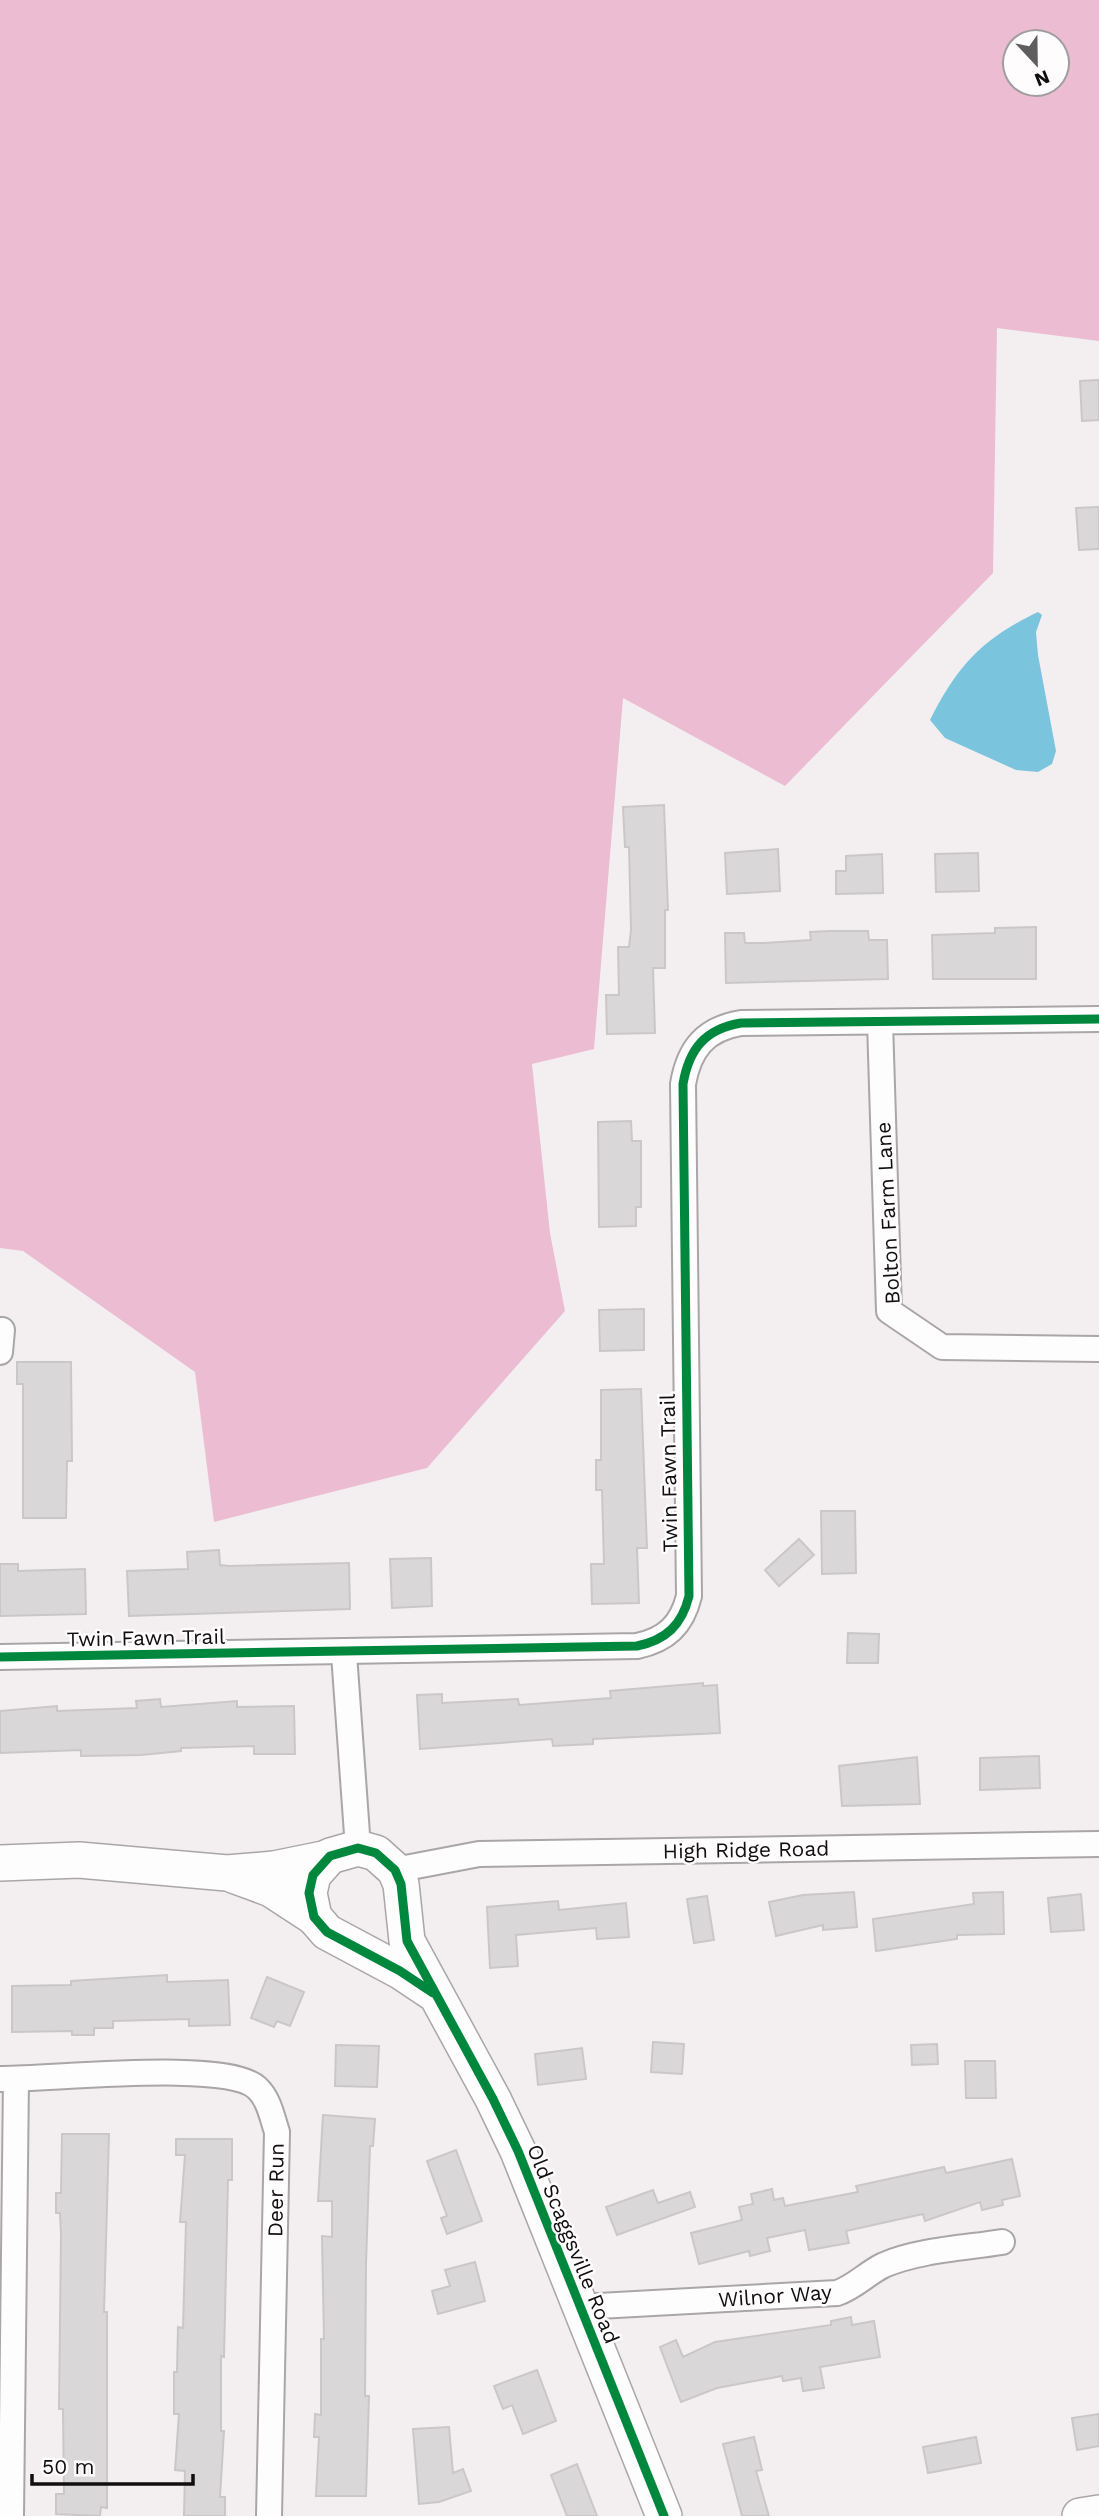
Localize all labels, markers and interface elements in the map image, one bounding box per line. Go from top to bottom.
north arrow [1001,28,1071,98]
text: N [1031,65,1053,92]
street label: Bolton Farm Lane [870,1121,905,1305]
street label: Twin Fawn Trail [655,1393,682,1553]
street label: Twin Fawn Trail [66,1624,226,1651]
street label: High Ridge Road [662,1836,830,1863]
street label: Old Scaggsville Road [522,2141,625,2347]
street label: Deer Run [262,2143,289,2237]
street label: Wilnor Way [717,2279,833,2312]
scale bar [32,2442,192,2486]
text: 50 m [42,2454,94,2479]

